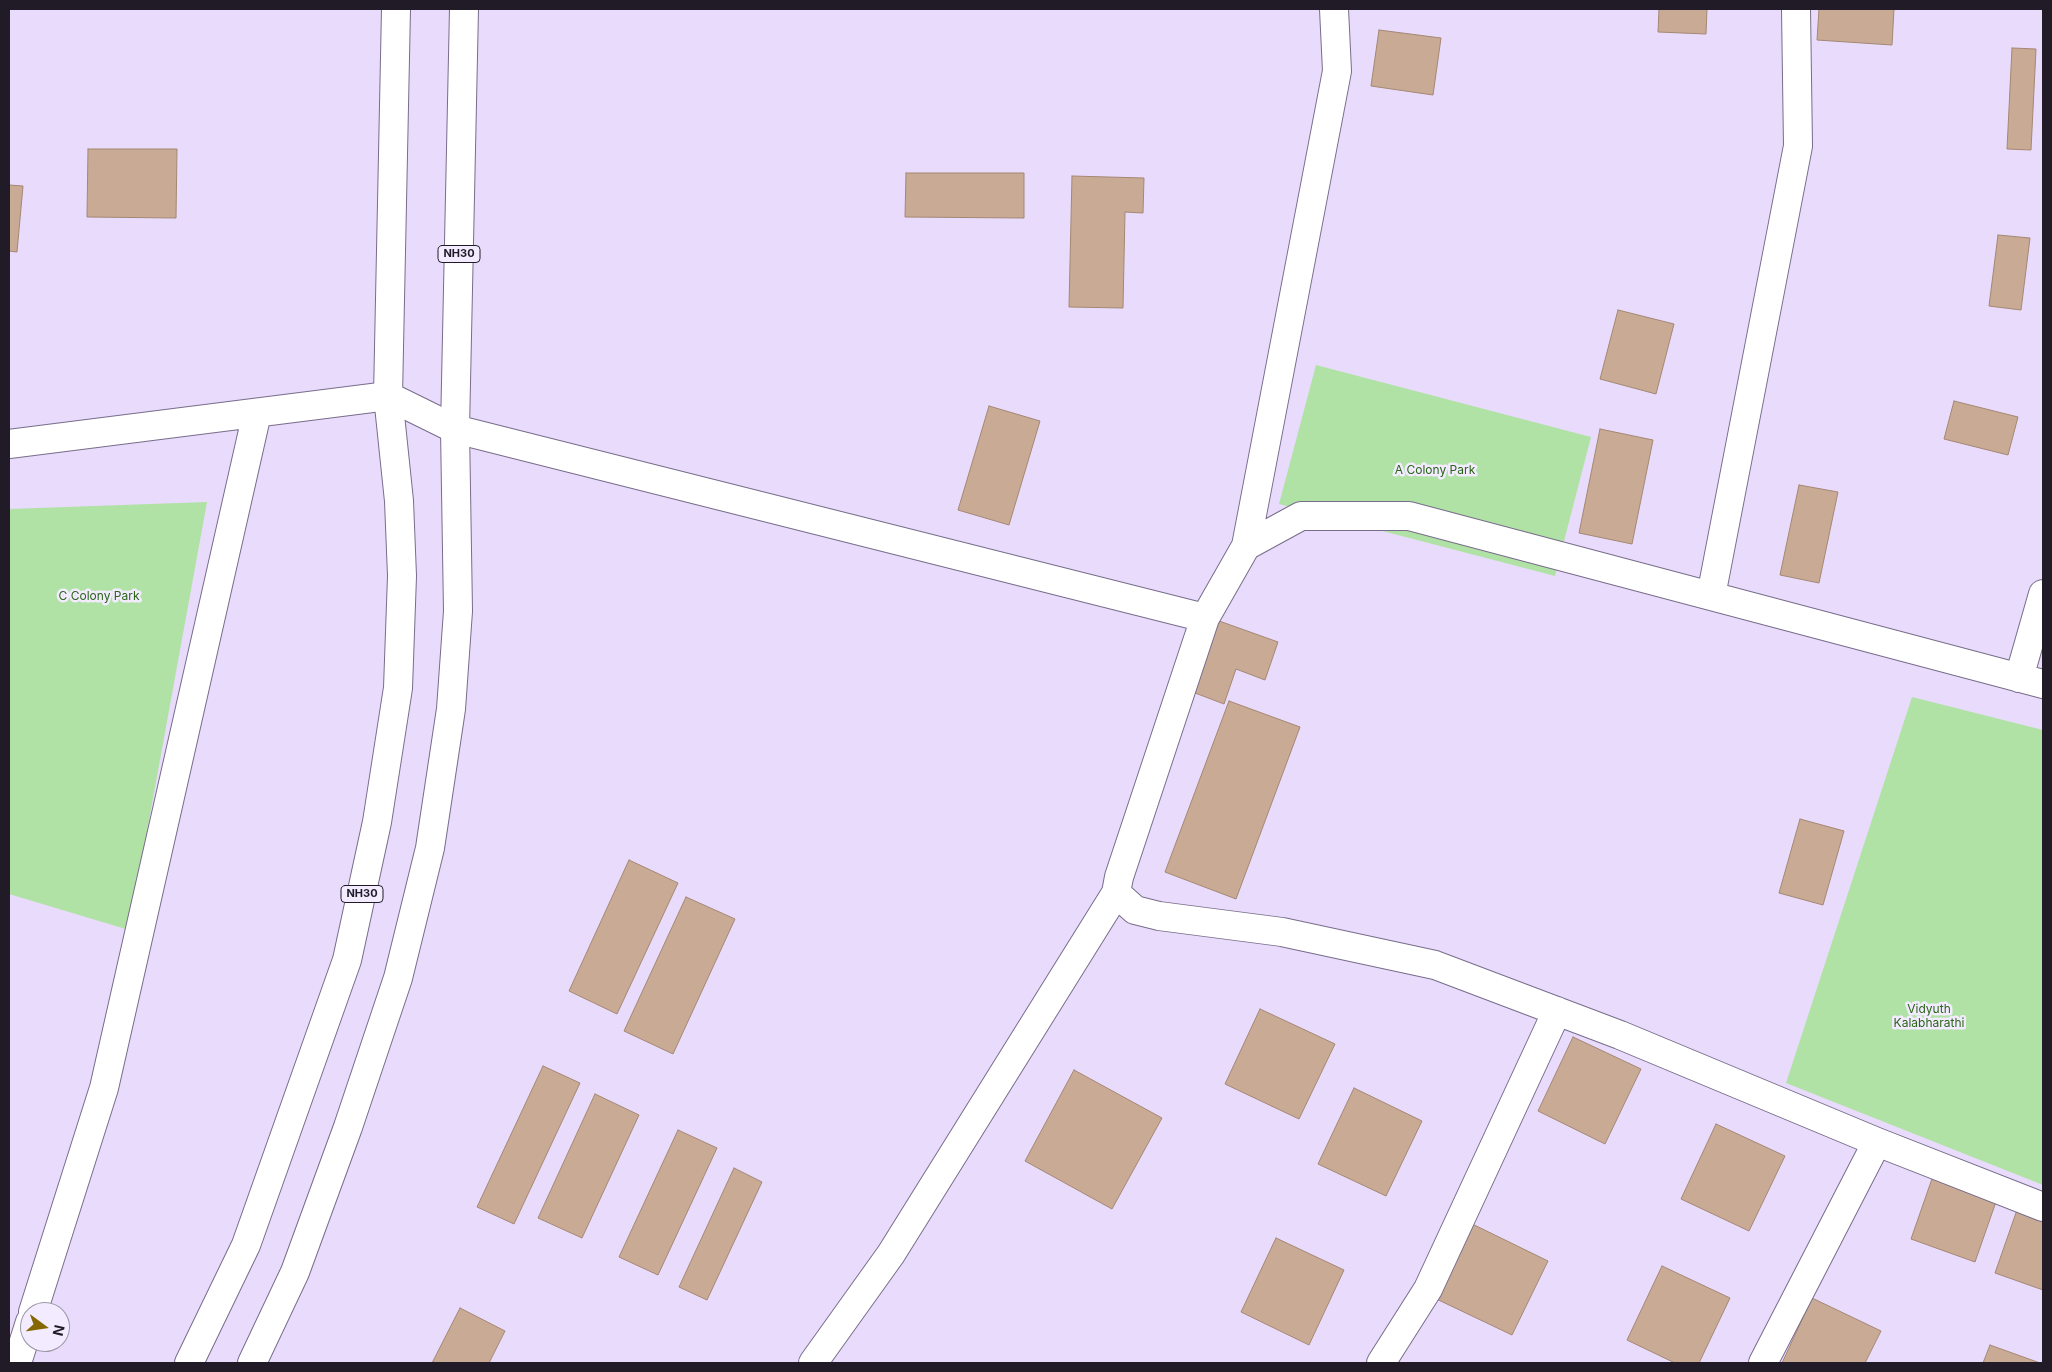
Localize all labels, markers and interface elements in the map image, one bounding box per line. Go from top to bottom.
road number: NH30 [438,245,480,262]
park label: A Colony Park [1395,463,1475,477]
park label: C Colony Park [59,589,139,603]
road number: NH30 [341,886,383,902]
park label: Vidyuth Kalabharathi [1894,1002,1964,1030]
north arrow [20,1302,70,1352]
text: N [50,1323,69,1338]

